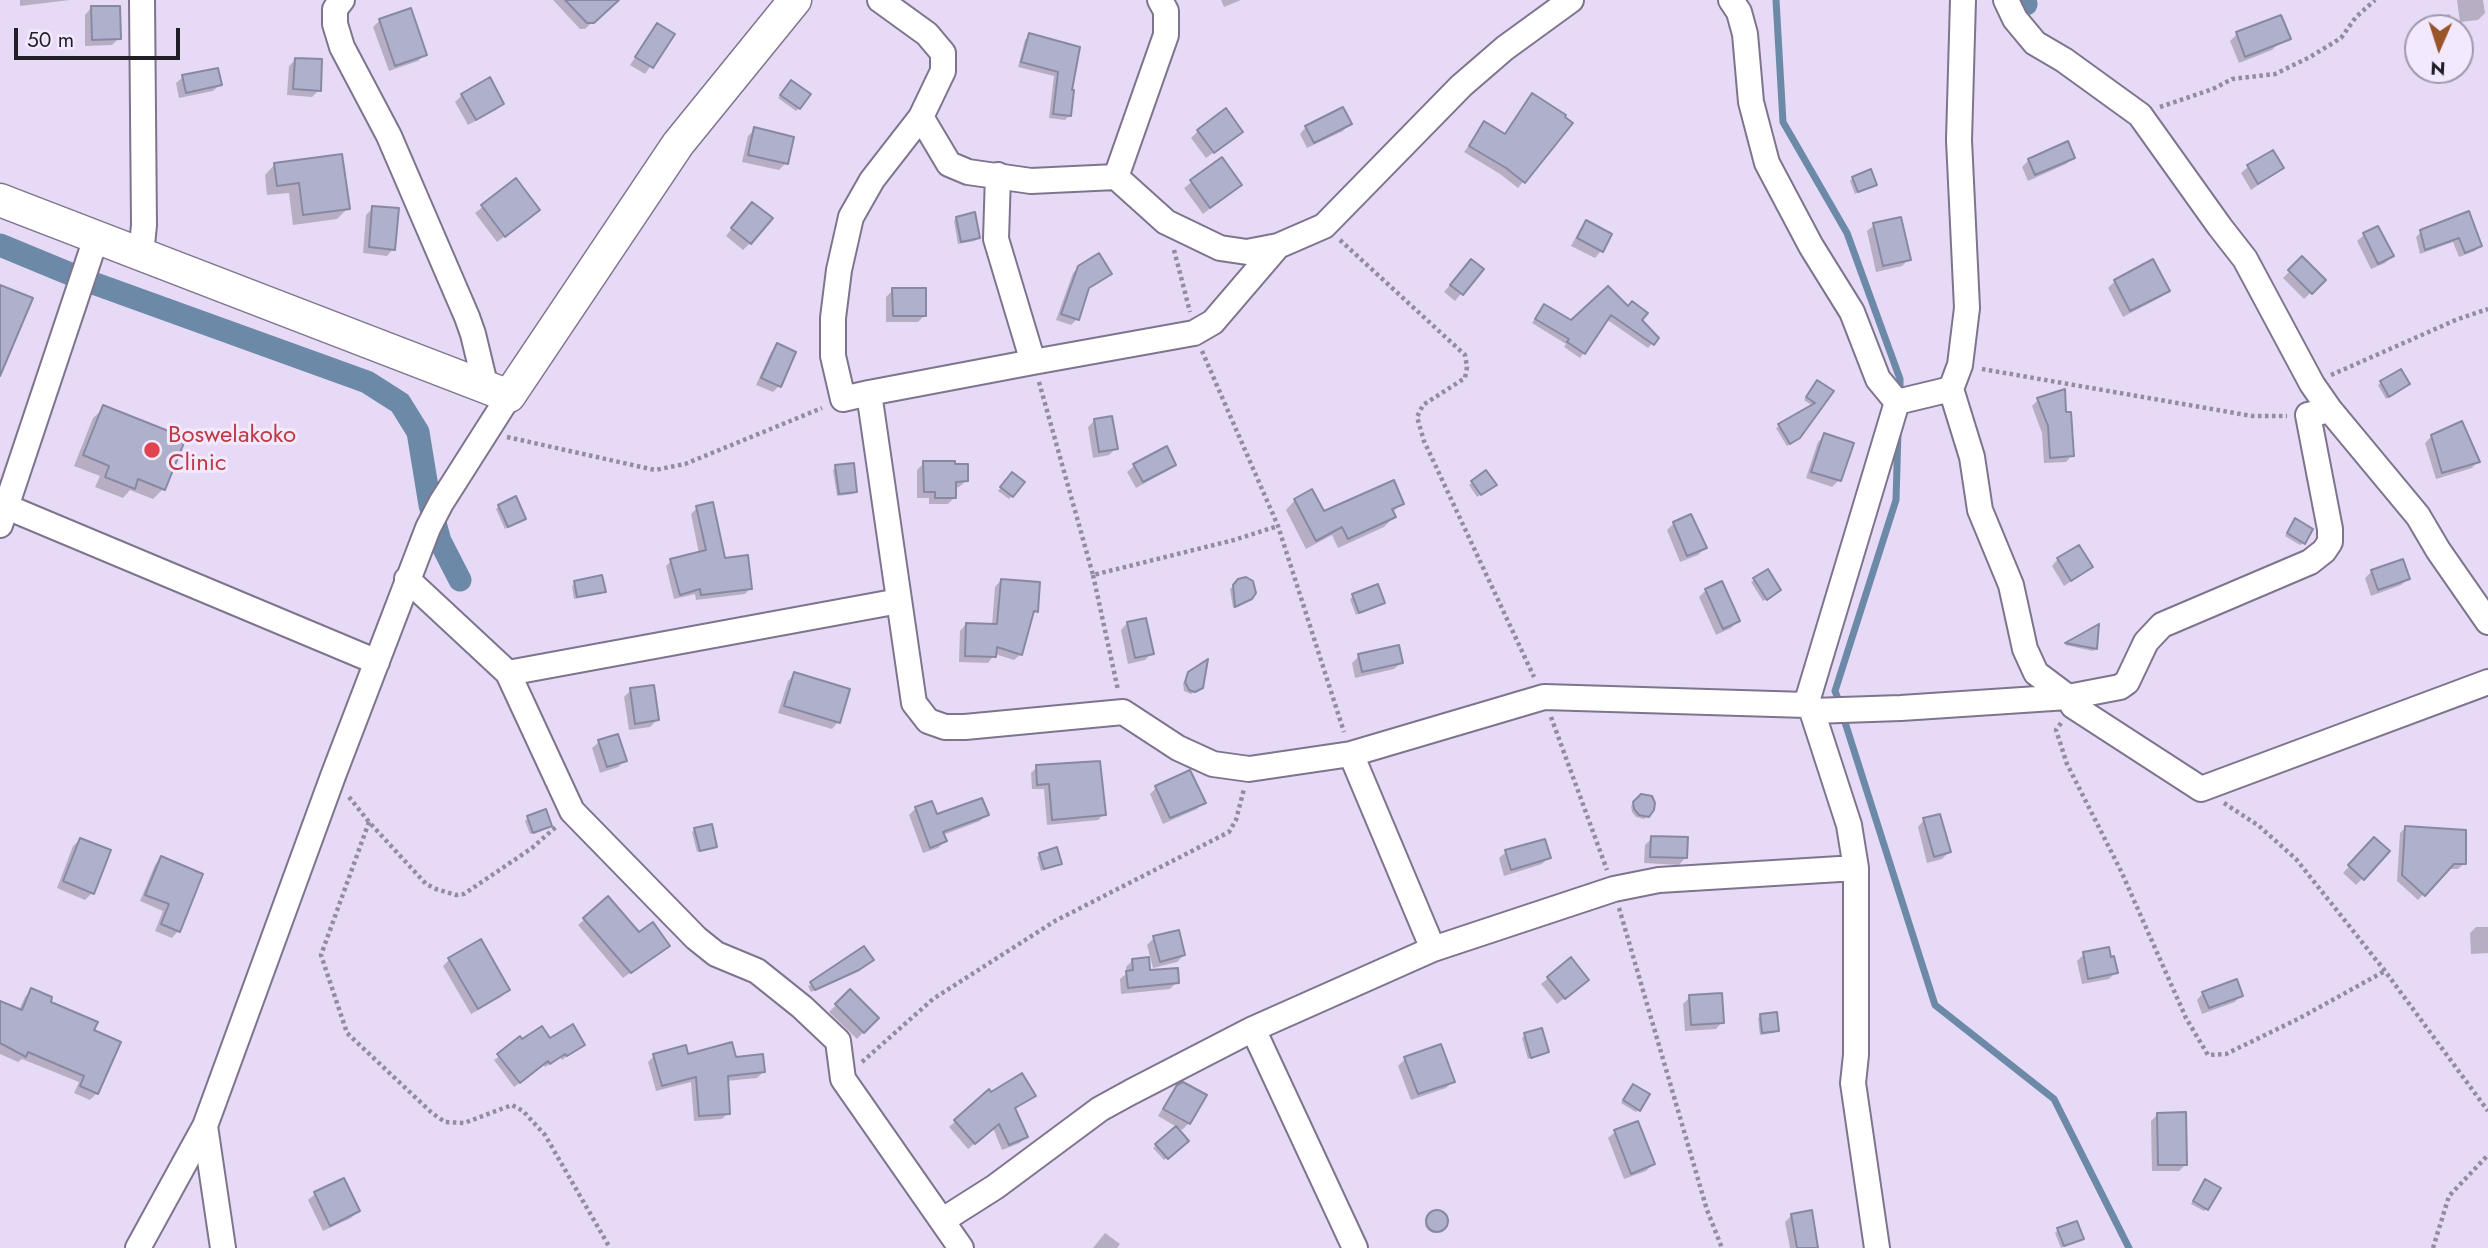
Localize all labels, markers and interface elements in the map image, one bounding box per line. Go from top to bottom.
scale bar [18,14,184,58]
north arrow [2404,14,2474,84]
text: 50 m [27,25,74,55]
text: N [2430,55,2446,82]
place label: Boswelakoko Clinic [168,422,296,478]
marker: Boswelakoko Clinic [142,440,162,460]

